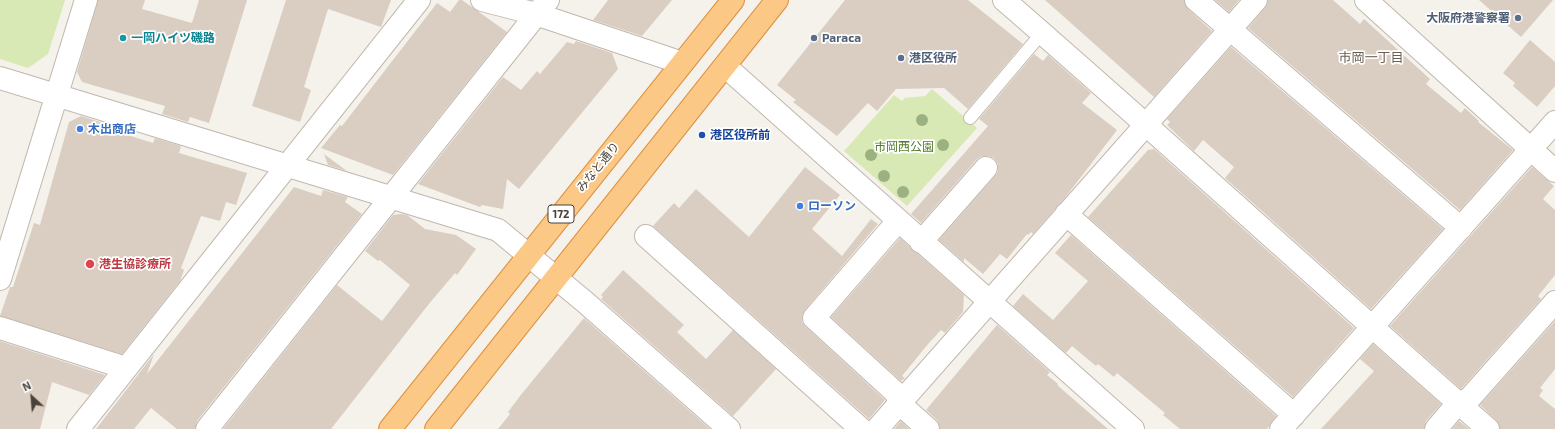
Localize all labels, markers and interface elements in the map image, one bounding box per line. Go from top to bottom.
place label: 大阪府港警察署 [1426,11,1510,25]
marker: 大阪府港警察署 [1513,13,1523,23]
place label: 一岡ハイツ磯路 [131,31,215,45]
place label: Paraca [822,31,861,45]
marker: 一岡ハイツ磯路 [118,33,128,43]
marker: Paraca [809,33,819,43]
district label: 市岡一丁目 [1339,50,1403,66]
place label: 港区役所 [909,51,957,65]
marker: 港区役所 [896,53,906,63]
place label: 木出商店 [88,122,136,136]
marker: 木出商店 [75,124,85,134]
place label: 港区役所前 [710,128,770,142]
marker: 港区役所前 [697,130,707,140]
street label: みなと通り [574,139,622,195]
park label: 市岡西公園 [874,140,934,154]
place label: ローソン [808,199,856,213]
marker: ローソン [795,201,805,211]
road number: 172 [548,205,574,223]
place label: 港生協診療所 [99,257,171,271]
marker: 港生協診療所 [84,258,96,270]
north arrow [12,377,52,417]
text: N [20,378,33,393]

